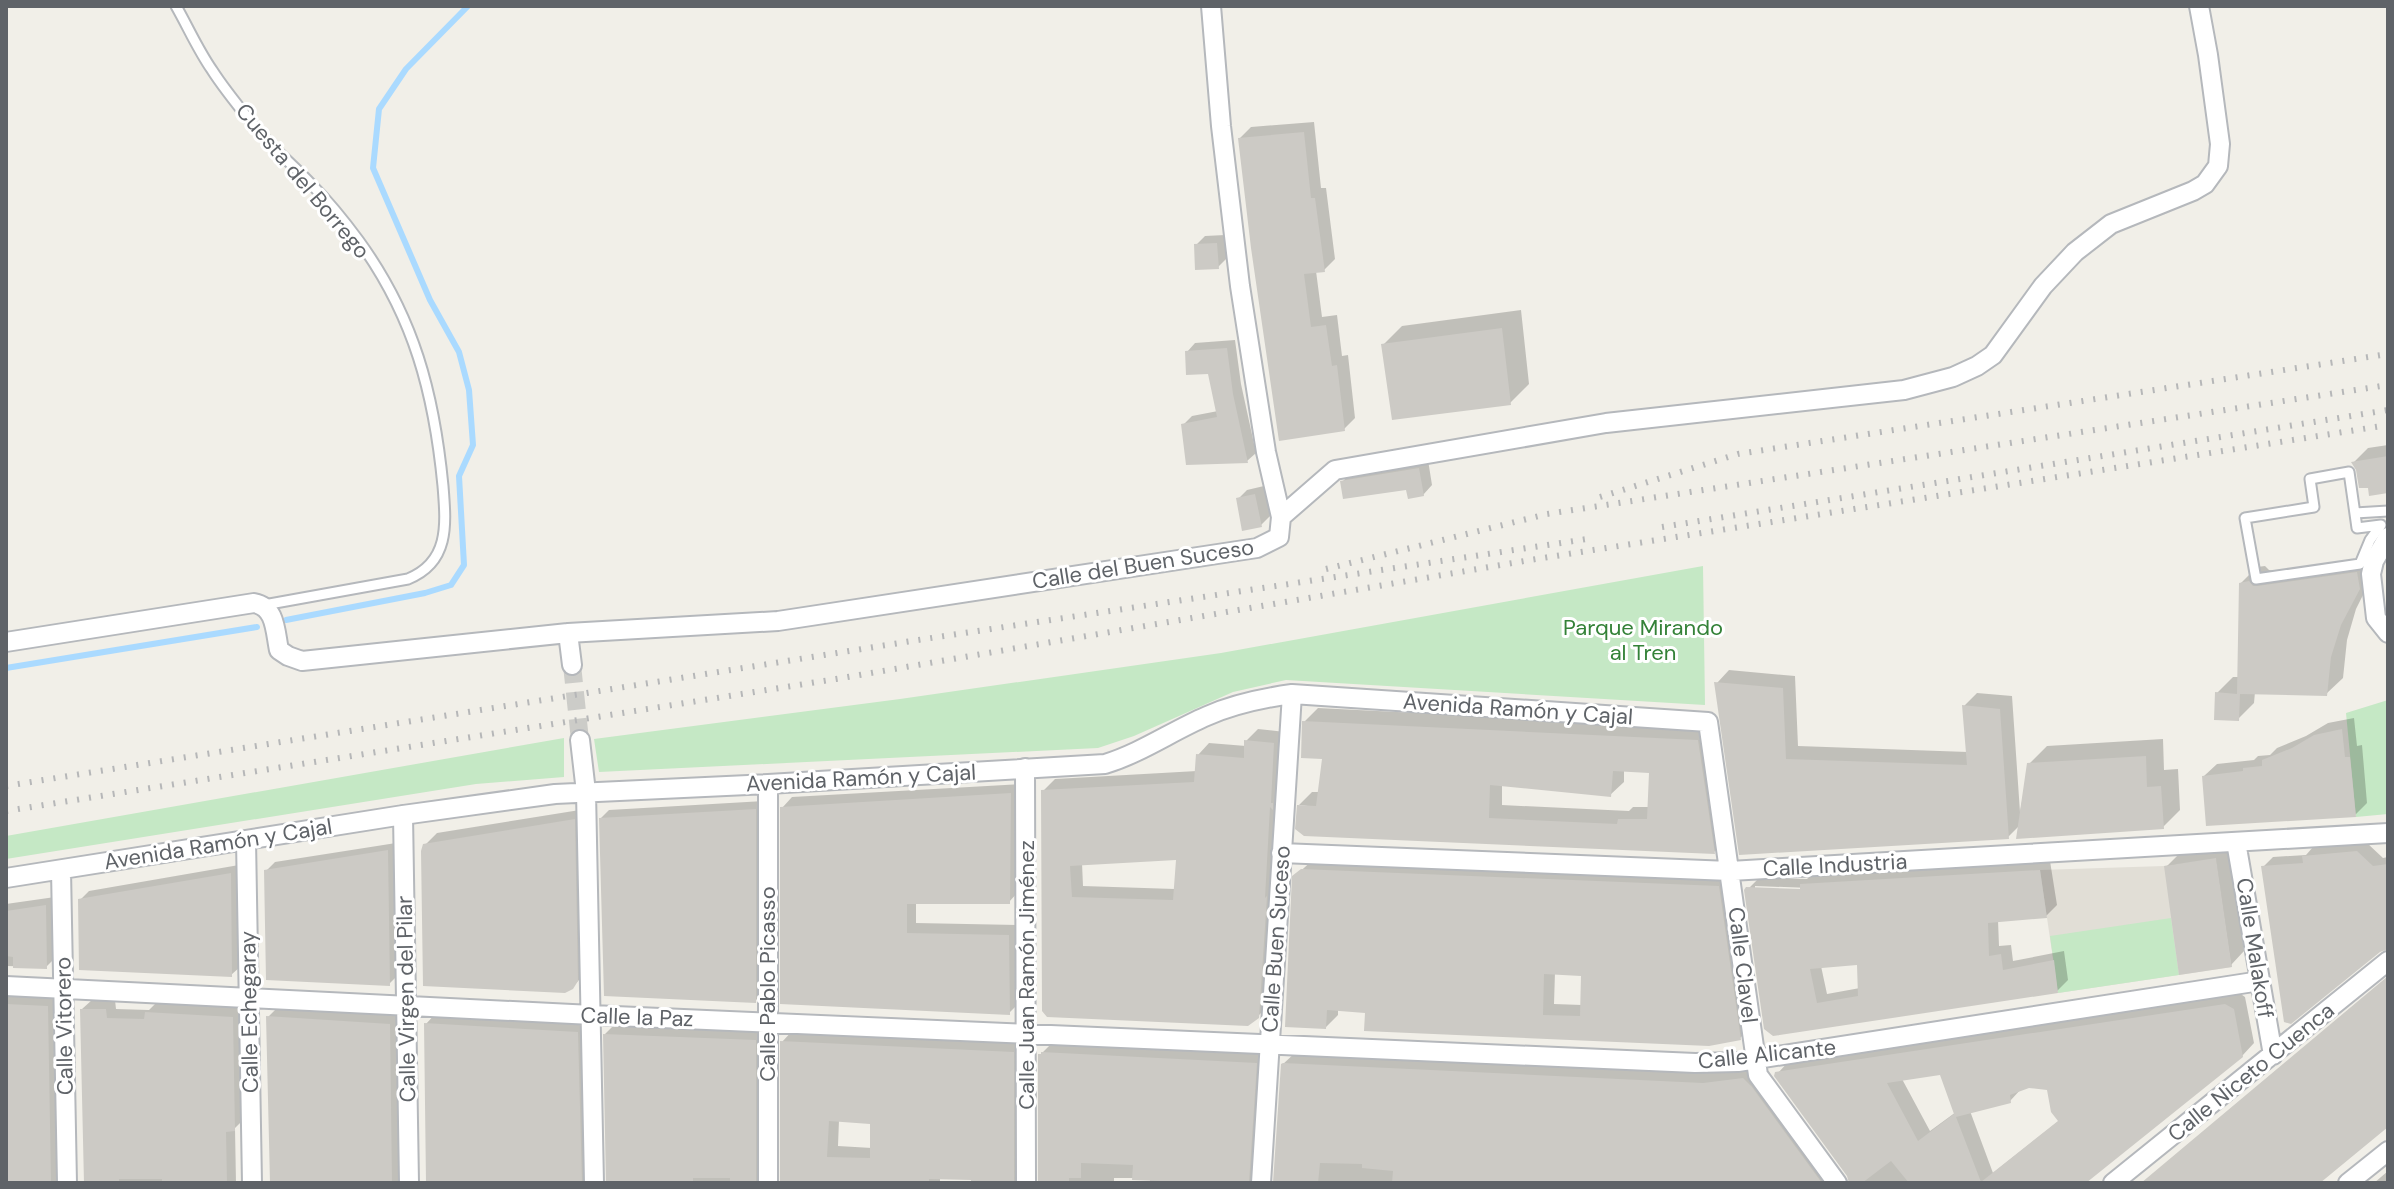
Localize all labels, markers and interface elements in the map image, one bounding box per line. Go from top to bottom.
street label: Cuesta del Borrego [229,97,377,265]
street label: Calle del Buen Suceso [1030,532,1256,596]
park label: Parque Mirando al Tren [1563,613,1723,667]
street label: Avenida Ramón y Cajal [1402,686,1634,732]
street label: Avenida Ramón y Cajal [745,757,977,799]
street label: Avenida Ramón y Cajal [102,812,334,876]
street label: Calle Juan Ramón Jiménez [1012,840,1041,1110]
street label: Calle Buen Suceso [1255,845,1297,1033]
street label: Calle Industria [1762,847,1908,883]
street label: Calle Malakoff [2230,876,2280,1020]
street label: Calle Pablo Picasso [753,886,782,1082]
street label: Calle Virgen del Pilar [390,895,422,1103]
street label: Calle Clavel [1722,905,1764,1025]
street label: Calle Echegaray [233,931,265,1093]
street label: Calle Vitorero [48,957,80,1095]
street label: Calle Niceto Cuenca [2162,996,2340,1148]
street label: Calle la Paz [580,1001,694,1033]
street label: Calle Alicante [1697,1032,1837,1076]

